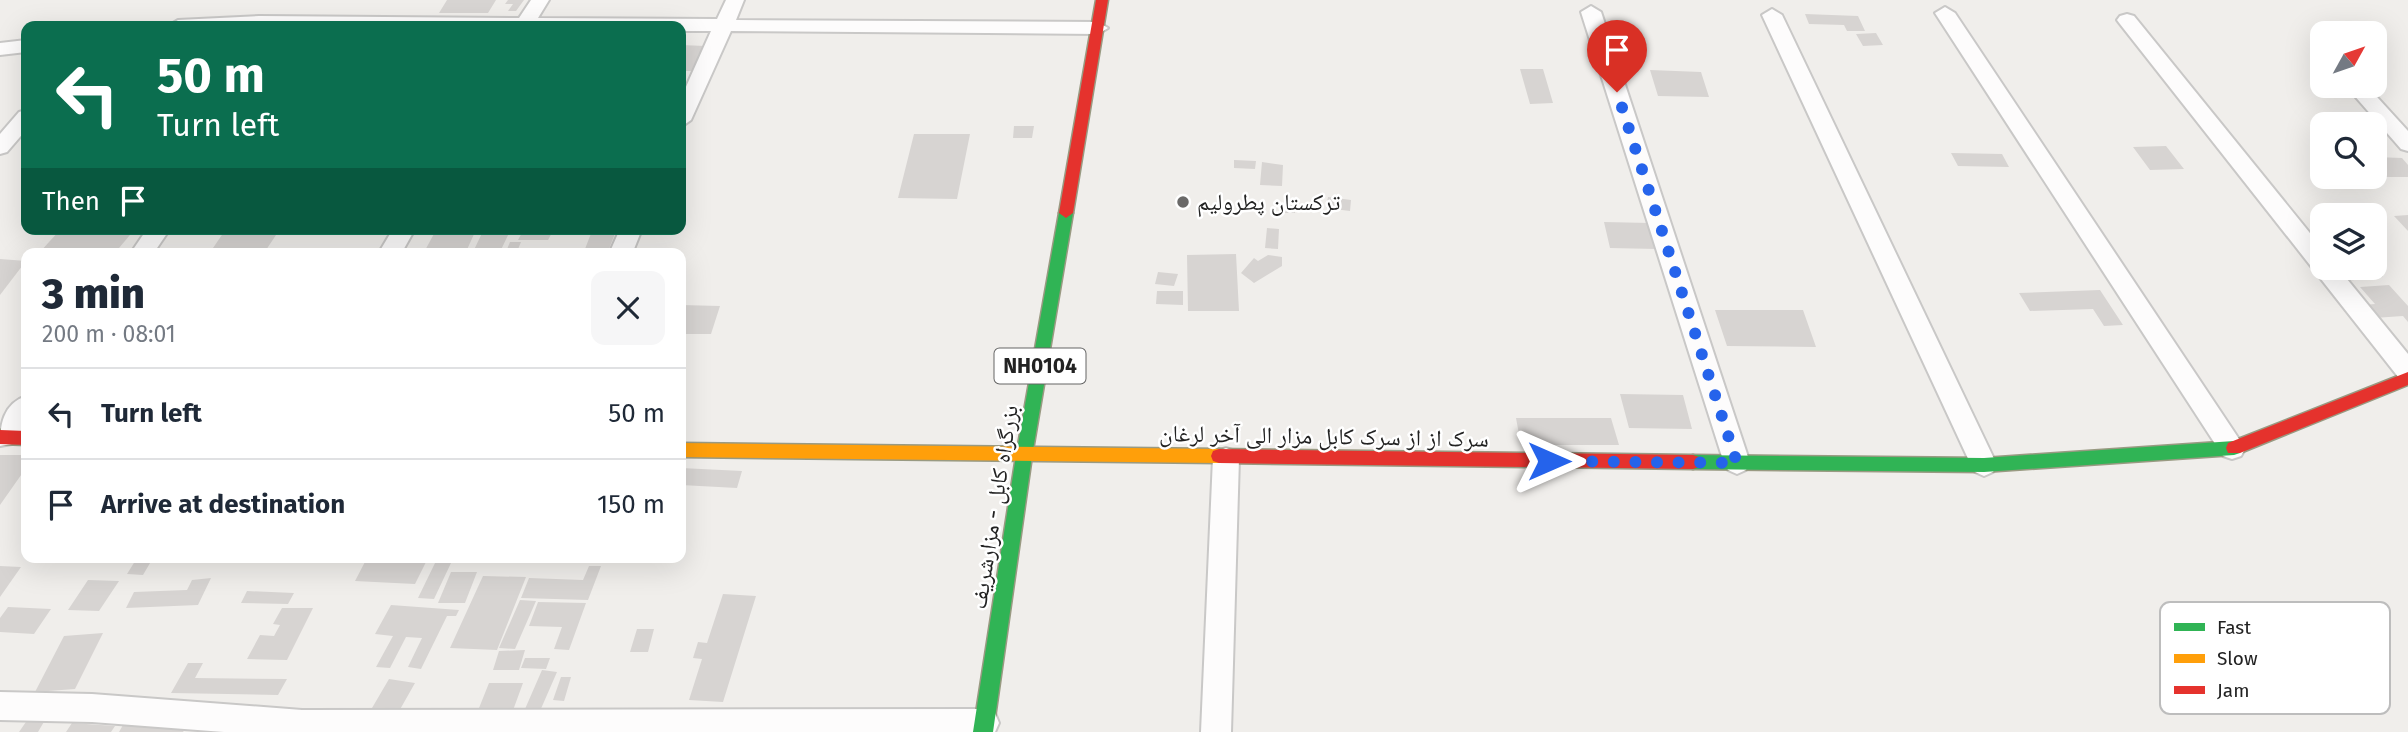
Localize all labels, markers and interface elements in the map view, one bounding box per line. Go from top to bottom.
pin [1587,20,1647,92]
north arrow [2310,21,2387,98]
map controls [2310,21,2387,280]
icon: arrive [1598,31,1636,69]
text: 50 m [157,46,265,105]
icon: left [42,49,133,140]
text: Turn left [157,106,279,144]
button: search [2310,112,2387,189]
icon: arrive [114,182,152,220]
text: Then [42,186,100,217]
place label: ترکستان پطرولیم [1197,188,1341,218]
marker: ترکستان پطرولیم [1175,194,1191,210]
button: layers [2310,203,2387,280]
text: 3 min [42,269,145,319]
button: close [591,271,665,345]
text: 200 m · 08:01 [42,320,176,348]
road number: NH0104 [995,348,1086,384]
icon: left [42,395,80,433]
text: Turn left [101,398,202,429]
text: 50 m [608,398,665,429]
street label: بزرگراه کابل - مزارشریف [964,403,1024,611]
street label: سرک از از سرک کابل مزار الی آخر لرغان [1159,419,1489,453]
position arrow [1512,424,1586,498]
icon: arrive [42,486,80,524]
text: Arrive at destination [101,489,345,520]
text: 150 m [597,489,665,520]
legend [2160,602,2390,714]
text: Fast [2217,616,2251,639]
text: Slow [2217,647,2258,670]
text: Jam [2217,679,2249,702]

